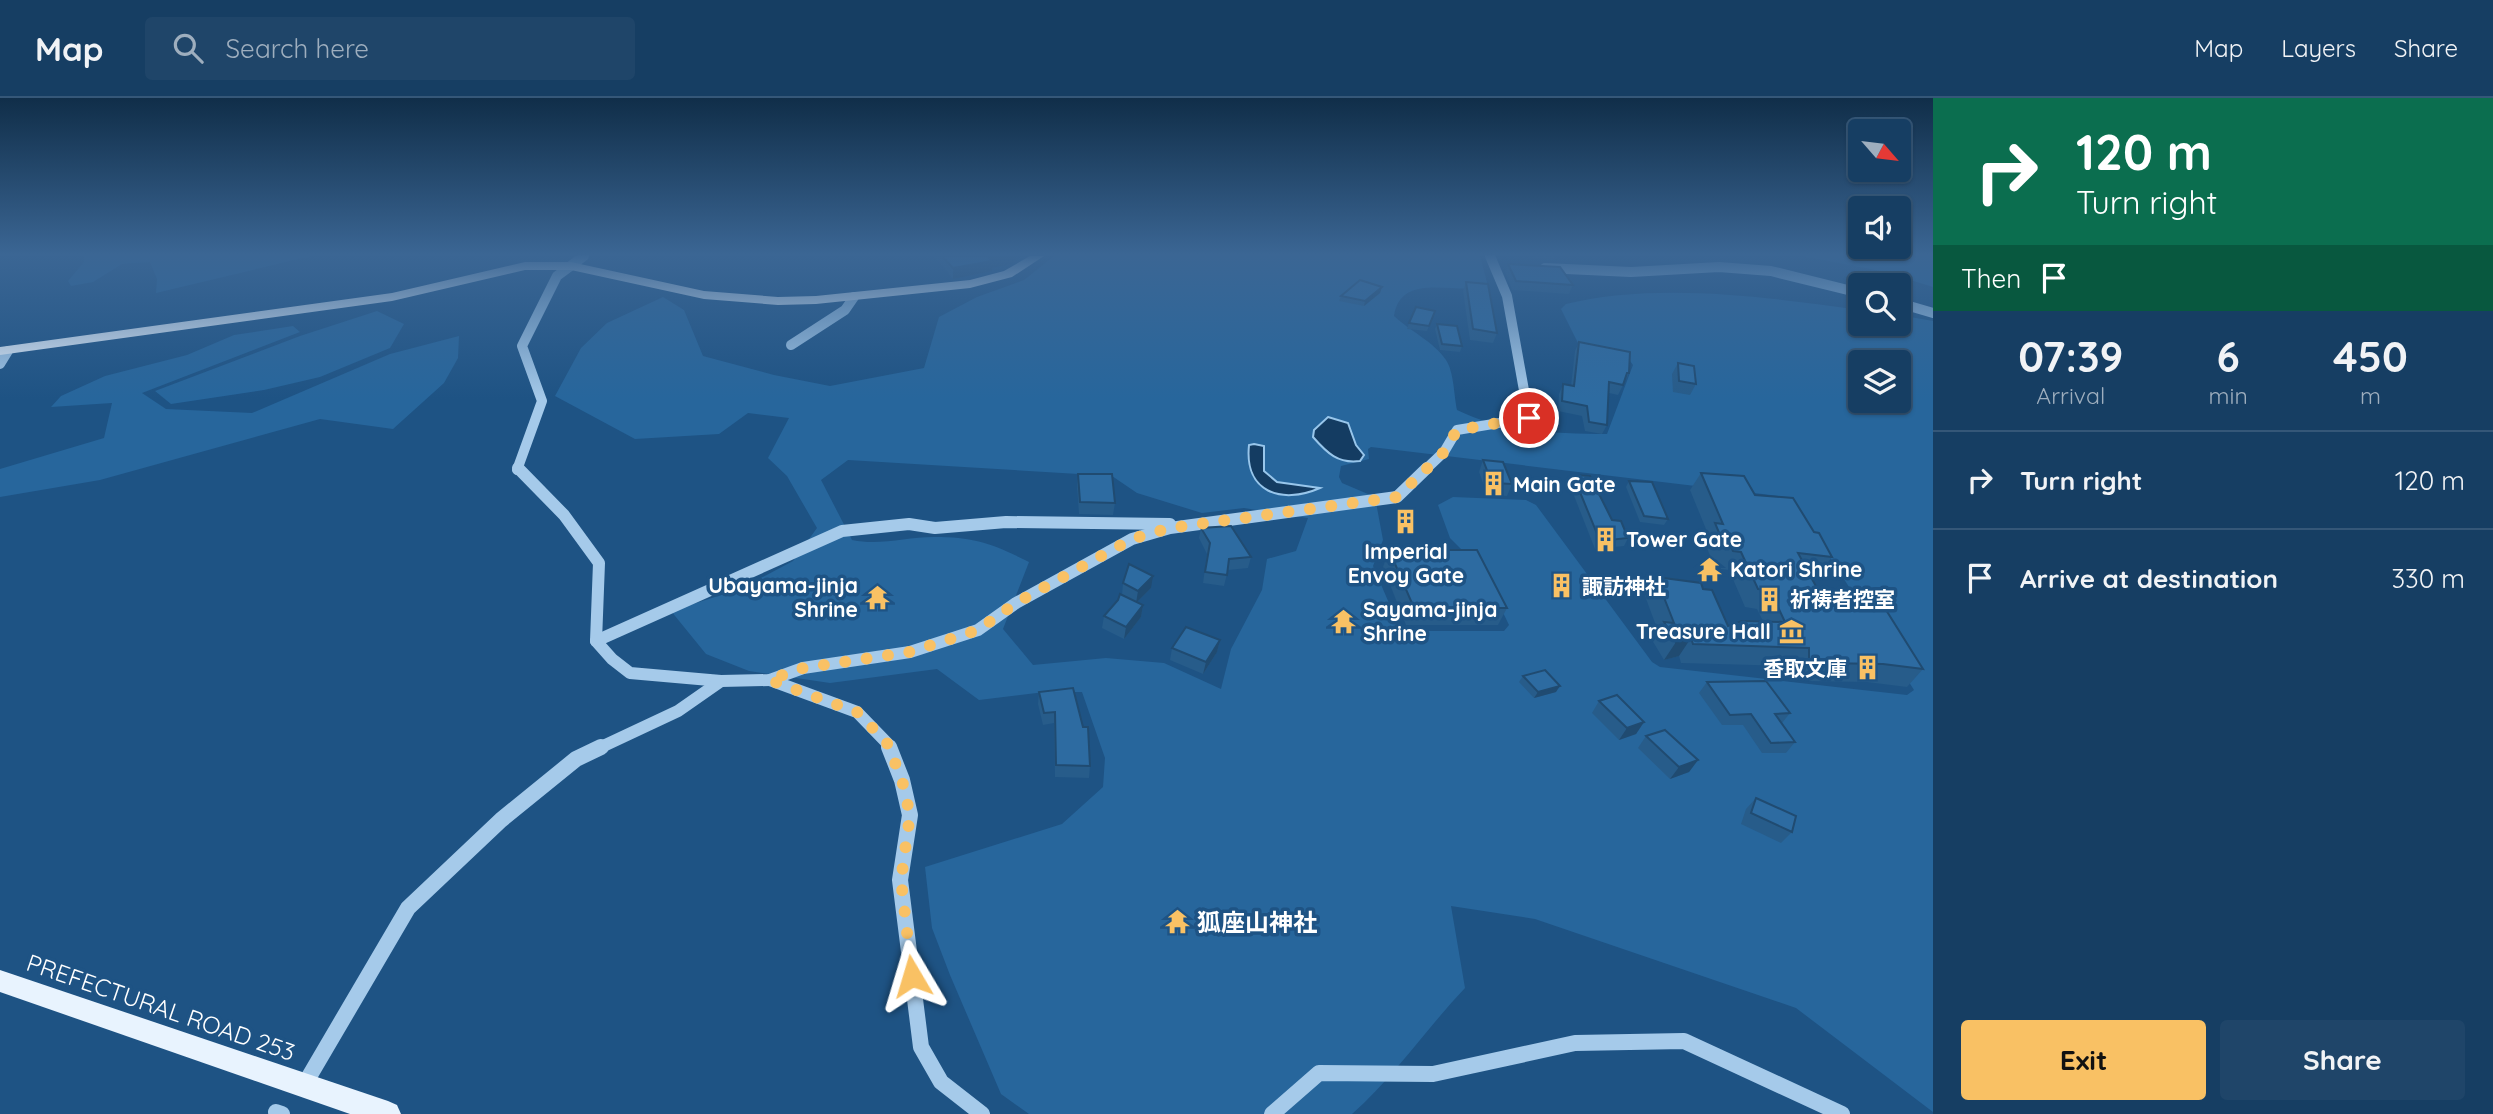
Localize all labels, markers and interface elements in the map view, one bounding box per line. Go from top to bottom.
search box [145,17,635,80]
text: Map [35,28,103,69]
icon: search [169,29,207,67]
text: Search here [225,32,369,65]
text: Map [2194,33,2243,63]
text: Layers [2281,33,2356,63]
text: Share [2394,33,2458,63]
north arrow [1848,119,1911,182]
map controls [1848,119,1911,413]
text: 120 m [2076,121,2212,182]
icon: right [1961,126,2052,217]
text: Turn right [2076,182,2217,222]
button: sound [1848,196,1911,259]
icon: arrive [2035,259,2073,297]
text: Then [1961,262,2021,295]
button: search [1848,273,1911,336]
text: 07:39 [2018,330,2123,383]
text: 6 [2217,330,2240,383]
text: 450 [2333,330,2408,383]
button: layers [1848,350,1911,413]
text: Arrival [2036,381,2105,410]
text: min [2209,381,2248,410]
text: m [2360,381,2381,410]
pin [1499,388,1559,448]
icon: arrive [1510,399,1548,437]
icon: right [1961,461,1999,499]
text: Turn right [2020,464,2142,497]
text: 120 m [2395,464,2465,497]
building icon: Main Gate [1479,470,1507,498]
place label: Main Gate [1513,471,1616,497]
building icon: Imperial Envoy Gate [1392,508,1420,536]
building icon: Tower Gate [1592,525,1620,553]
place label: Tower Gate [1626,526,1742,552]
place label: Imperial Envoy Gate [1348,538,1464,588]
temple icon: Katori Shrine [1696,555,1724,583]
place label: Katori Shrine [1730,556,1862,582]
icon: arrive [1961,559,1999,597]
text: Arrive at destination [2020,562,2278,595]
text: 330 m [2391,562,2465,595]
place label: Ubayama-jinja Shrine [708,572,858,622]
building icon: 諏訪神社 [1548,572,1576,600]
place label: 諏訪神社 [1582,573,1666,599]
temple icon: Ubayama-jinja Shrine [864,583,892,611]
building icon: 祈祷者控室 [1756,585,1784,613]
place label: 祈祷者控室 [1790,586,1895,612]
place label: Sayama-jinja Shrine [1363,596,1497,646]
temple icon: Sayama-jinja Shrine [1329,607,1357,635]
museum icon: Treasure Hall [1777,617,1805,645]
place label: Treasure Hall [1636,618,1771,644]
building icon: 香取文庫 [1853,654,1881,682]
place label: 香取文庫 [1763,655,1847,681]
place label: 狐座山神社 [1197,907,1317,937]
temple icon: 狐座山神社 [1163,908,1191,936]
position arrow [875,939,949,1013]
street label: PREFECTURAL ROAD 253 [23,947,299,1067]
button: Exit [1961,1020,2206,1100]
button: Share [2220,1020,2465,1100]

